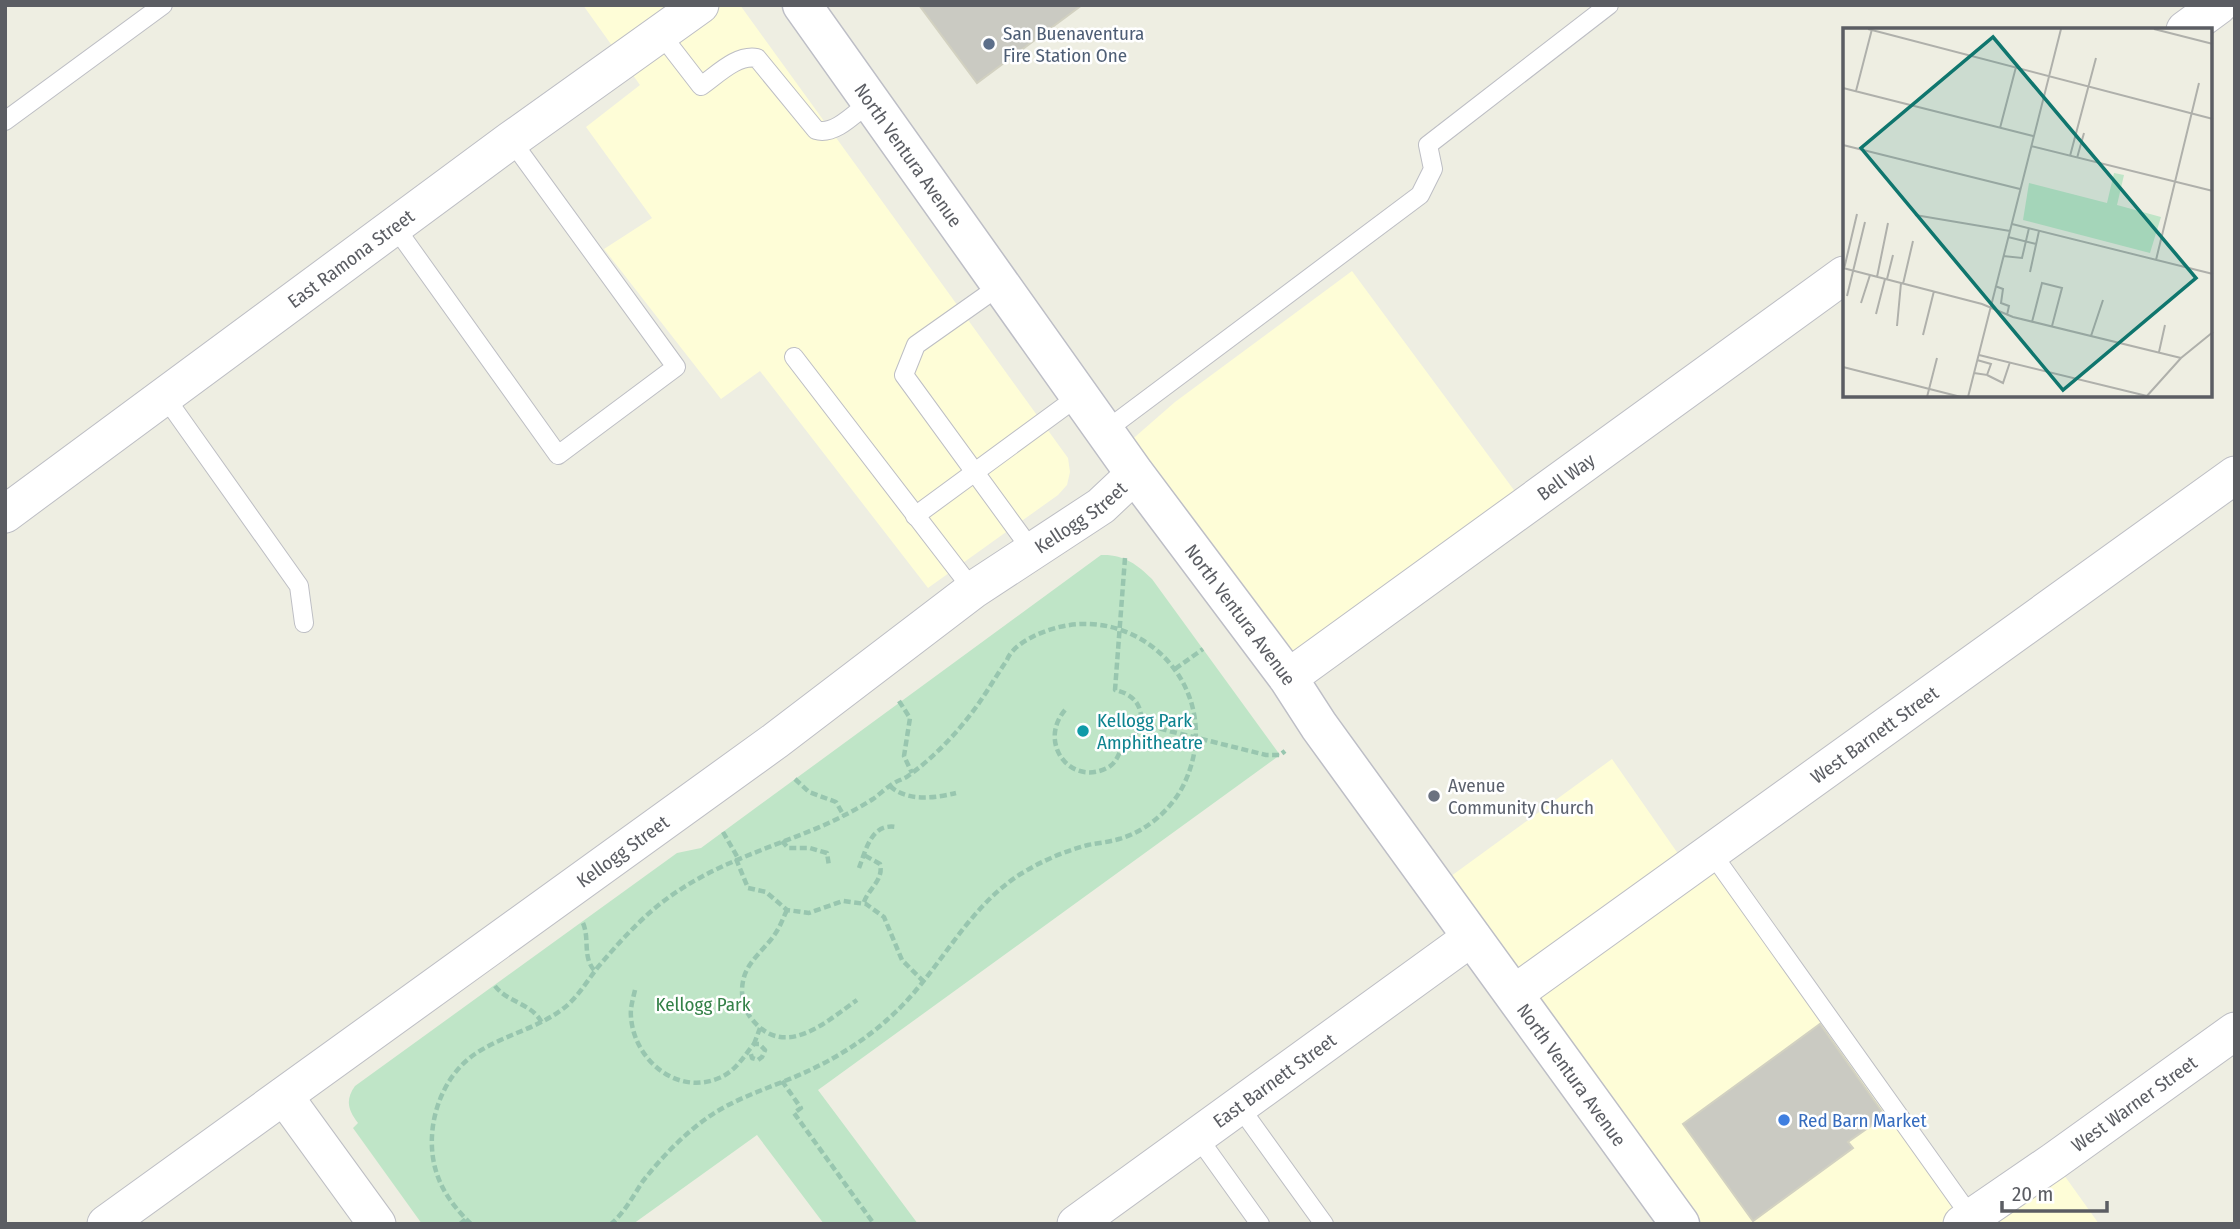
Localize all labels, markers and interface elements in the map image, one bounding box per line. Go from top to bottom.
place label: San Buenaventura Fire Station One [1003,22,1144,67]
inset map [1843,28,2212,397]
marker: San Buenaventura Fire Station One [981,36,997,52]
street label: North Ventura Avenue [849,79,967,232]
street label: East Ramona Street [283,204,419,313]
street label: Bell Way [1533,448,1600,506]
street label: Kellogg Street [1030,476,1132,558]
street label: North Ventura Avenue [1180,540,1301,690]
street label: West Barnett Street [1806,681,1944,789]
place label: Kellogg Park Amphitheatre [1097,709,1203,754]
marker: Kellogg Park Amphitheatre [1075,723,1091,739]
place label: Avenue Community Church [1448,774,1594,819]
marker: Avenue Community Church [1426,788,1442,804]
street label: Kellogg Street [572,810,674,893]
park label: Kellogg Park [655,993,751,1016]
street label: North Ventura Avenue [1512,999,1631,1151]
street label: East Barnett Street [1209,1028,1341,1133]
street label: West Warner Street [2067,1051,2202,1157]
place label: Red Barn Market [1798,1109,1927,1132]
marker: Red Barn Market [1776,1112,1792,1128]
scale bar [2002,1170,2107,1214]
text: 20 m [2012,1181,2053,1207]

